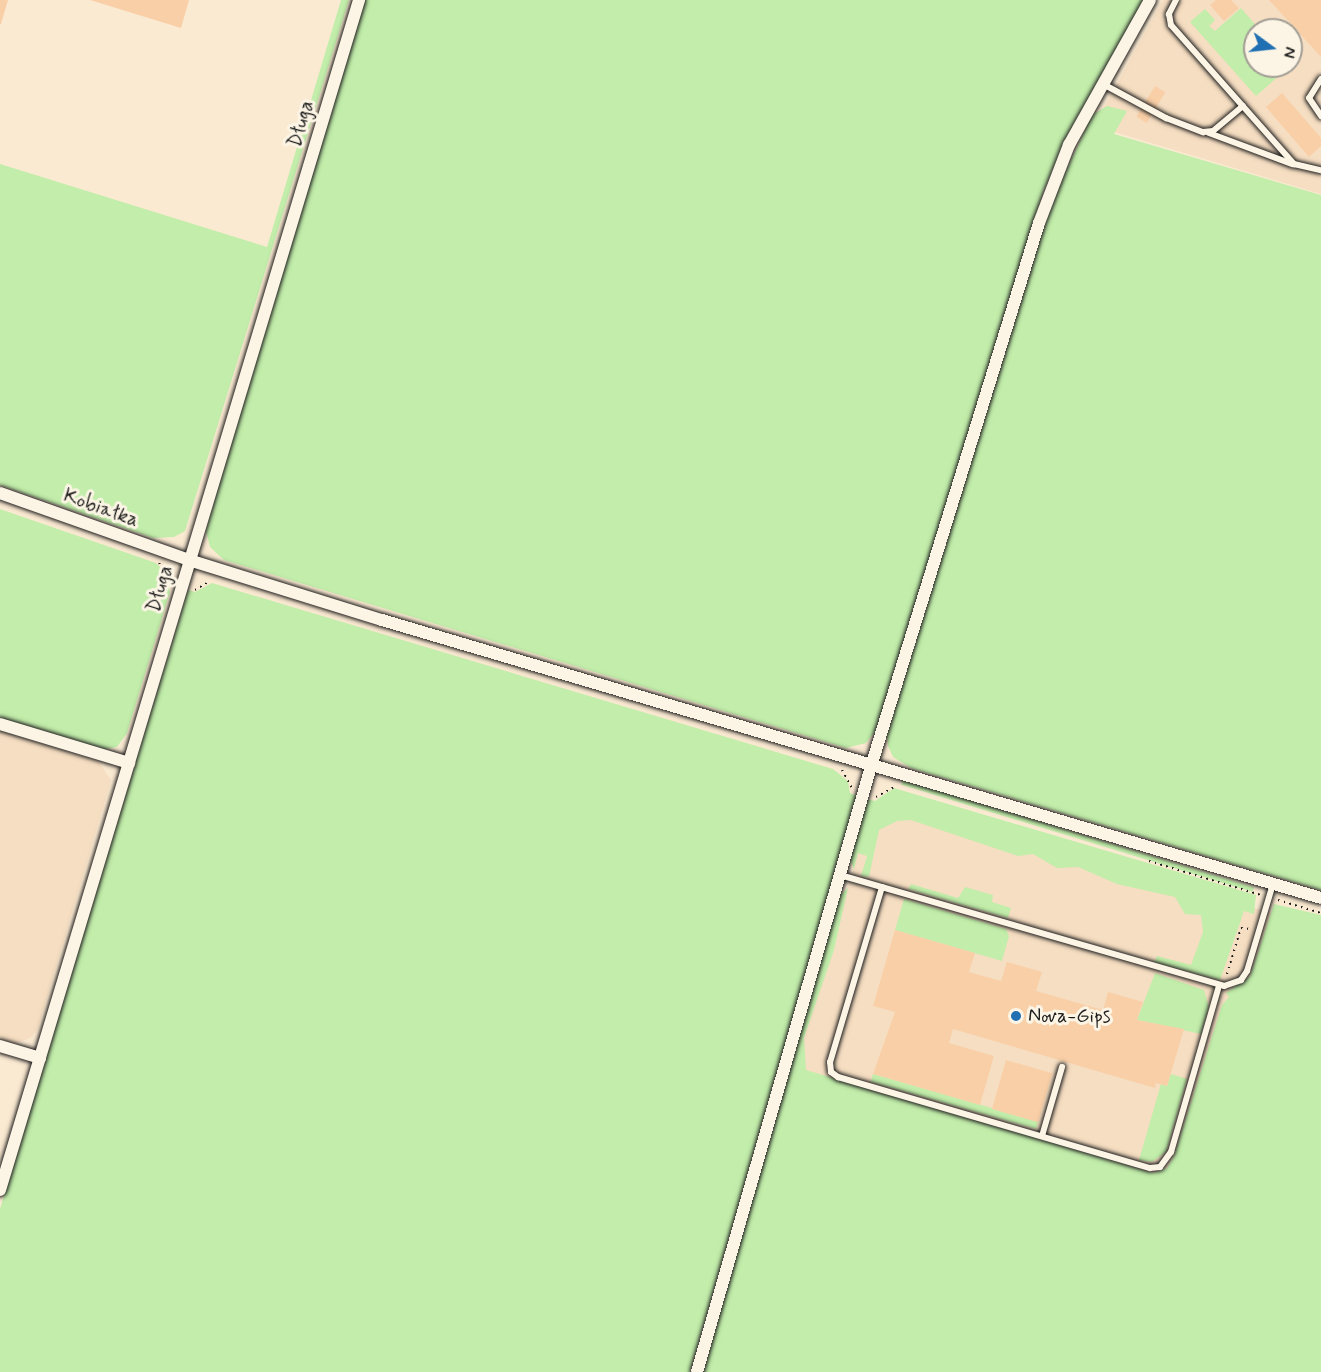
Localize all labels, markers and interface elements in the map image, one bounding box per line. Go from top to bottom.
north arrow [1243,18,1303,78]
text: N [1277,44,1300,60]
street label: Długa [282,98,320,150]
street label: Kobiałka [60,483,142,533]
street label: Długa [141,563,179,615]
place label: Nova-Gips [1028,1004,1111,1028]
marker: Nova-Gips [1009,1009,1023,1023]

